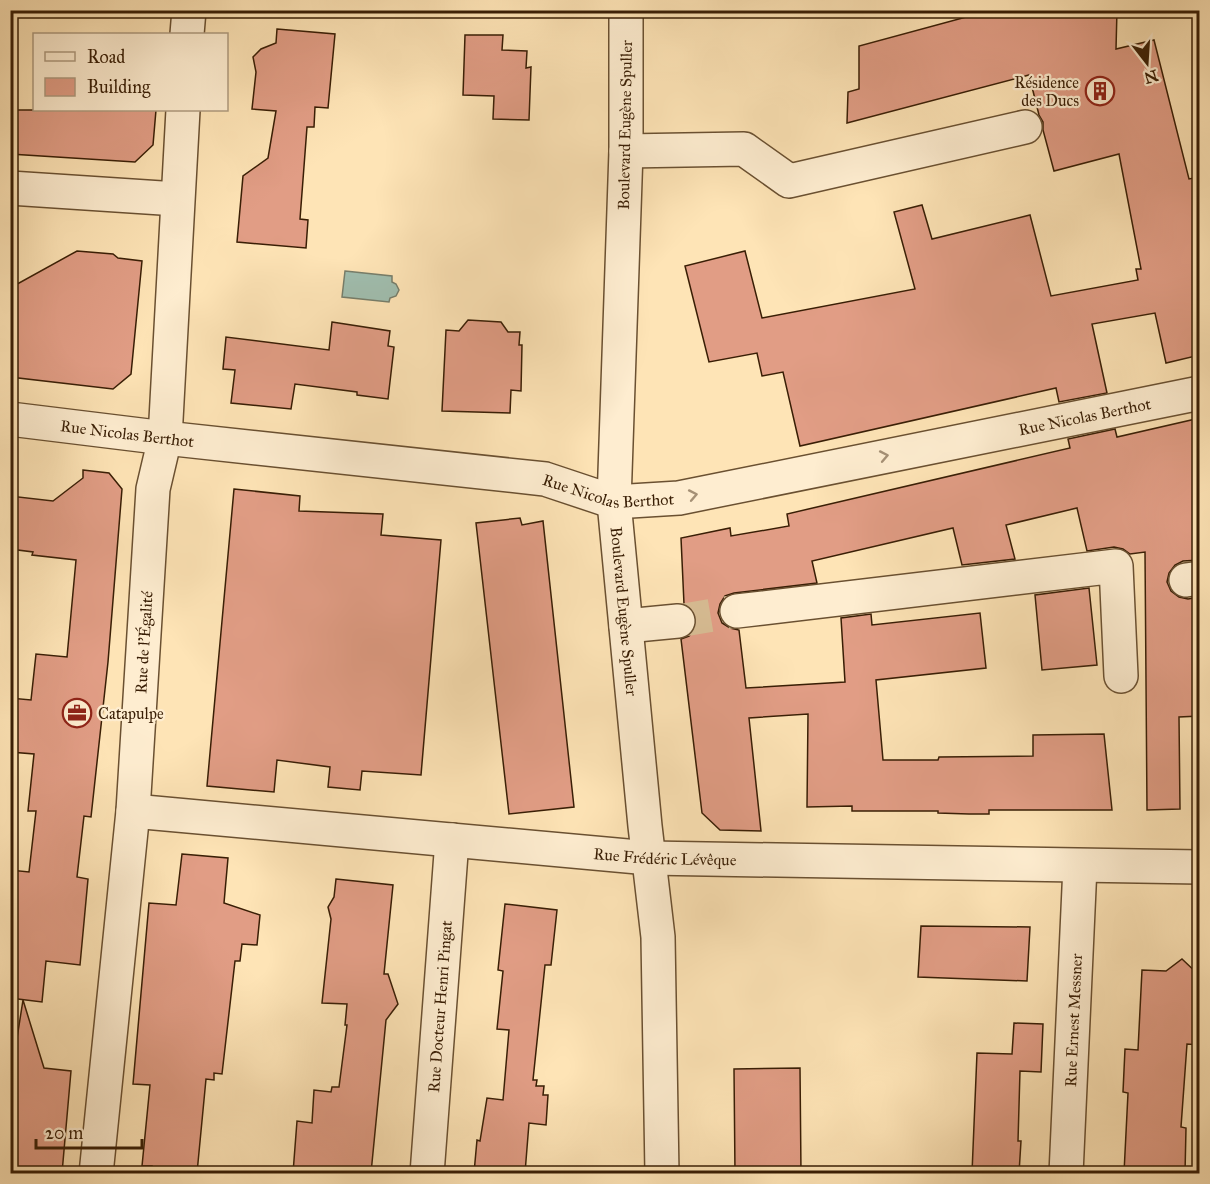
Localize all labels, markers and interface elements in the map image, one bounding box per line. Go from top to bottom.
legend [33,33,228,111]
north arrow [1117,33,1177,93]
street label: Boulevard Eugène Spuller [614,40,637,210]
text: Road [87,46,125,68]
text: N [1142,66,1161,88]
place label: Résidence des Ducs [1014,73,1079,110]
building icon: Résidence des Ducs [1084,75,1116,107]
text: Building [87,76,151,99]
street label: Rue Nicolas Berthot [1017,394,1153,439]
street label: Rue Nicolas Berthot [59,416,195,451]
one-way arrow [879,450,889,463]
street label: Rue Nicolas Berthot [540,469,675,512]
one-way arrow [688,489,698,502]
street label: Boulevard Eugène Spuller [607,526,642,697]
street label: Rue de l'Égalité [131,590,156,694]
office icon: Catapulpe [61,697,93,729]
place label: Catapulpe [98,704,164,723]
street label: Rue Frédéric Lévêque [593,843,737,870]
street label: Rue Docteur Henri Pingat [424,919,456,1093]
street label: Rue Ernest Messner [1060,953,1086,1087]
scale bar [36,1112,142,1150]
text: 20 m [45,1122,83,1144]

